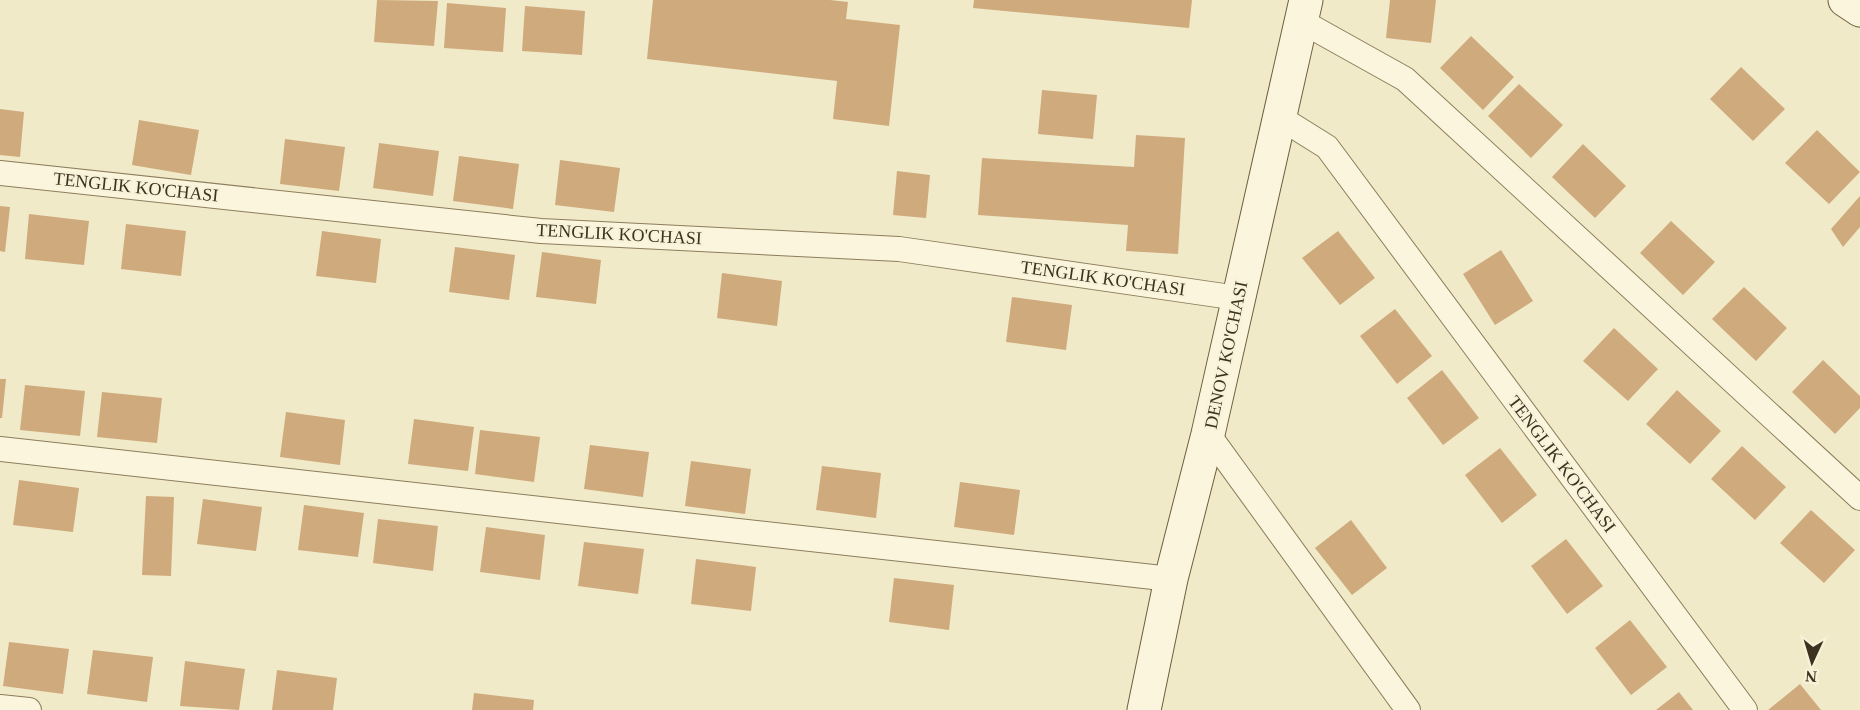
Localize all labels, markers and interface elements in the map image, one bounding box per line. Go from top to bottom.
street label: TENGLIK KO'CHASI [53,168,219,206]
street label: TENGLIK KO'CHASI [536,220,702,248]
street label: TENGLIK KO'CHASI [1020,257,1186,299]
street label: DENOV KO'CHASI [1201,279,1251,431]
street label: TENGLIK KO'CHASI [1504,392,1620,536]
north arrow [1782,632,1842,692]
text: N [1804,668,1817,685]

